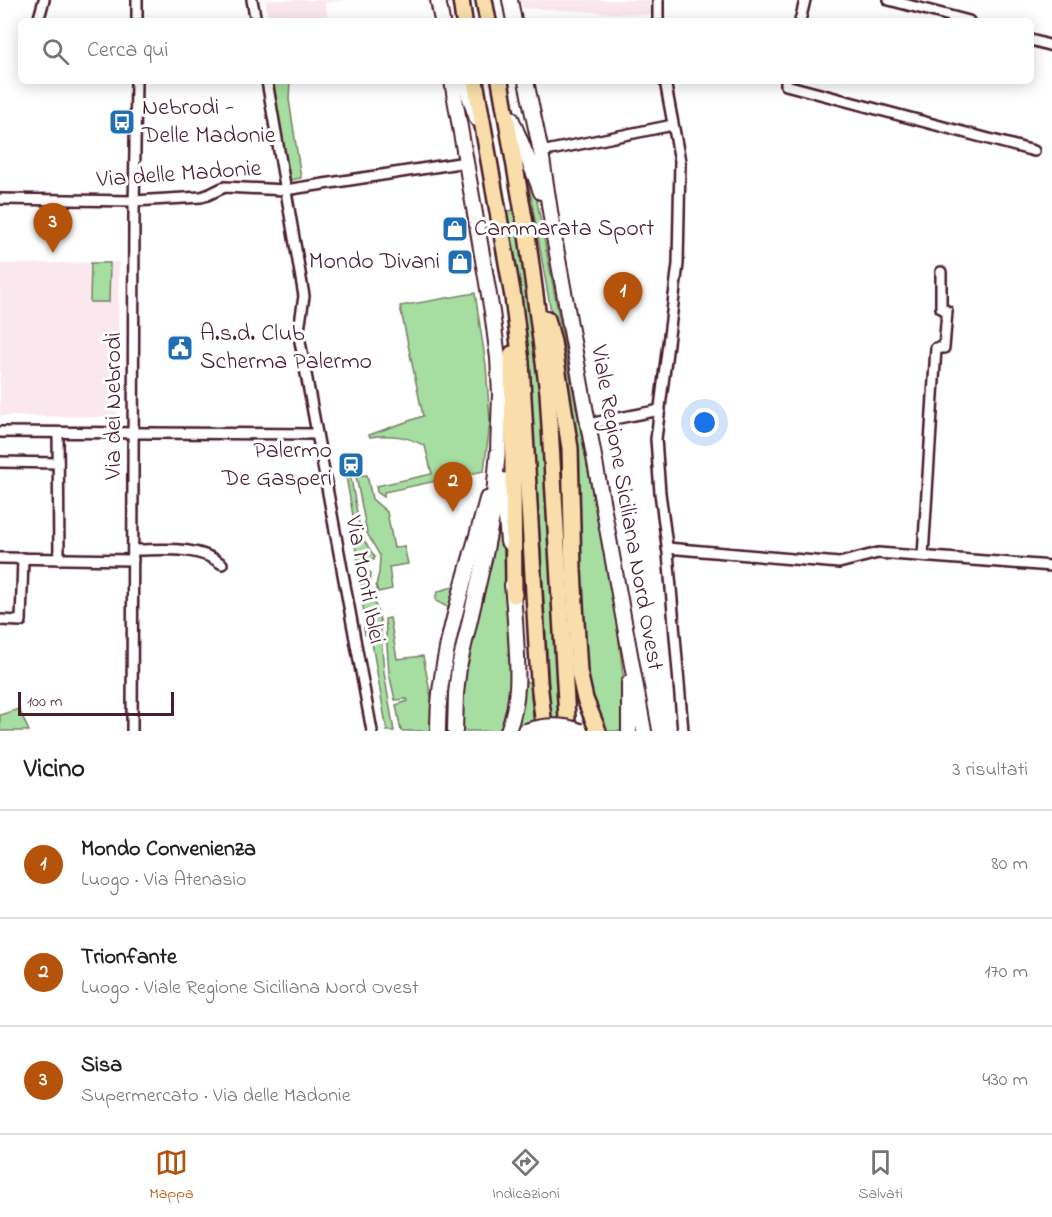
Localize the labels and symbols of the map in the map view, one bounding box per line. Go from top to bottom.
place label: Nebrodi - Delle Madonie [141,91,276,154]
bus stop icon: Nebrodi - Delle Madonie [107,107,137,137]
street label: Via delle Madonie [94,152,263,198]
pin: 3 [34,204,72,253]
place label: Cammarata Sport [474,212,654,247]
shop icon: Cammarata Sport [440,214,470,244]
place label: Mondo Divani [309,245,440,280]
shop icon: Mondo Divani [445,247,475,277]
pin: 1 [604,272,642,322]
place label: A.s.d. Club Scherma Palermo [200,317,372,380]
street label: Via dei Nebrodi [97,332,132,481]
public building icon: A.s.d. Club Scherma Palermo [165,333,195,363]
street label: Viale Regione Siciliana Nord Ovest [580,342,672,674]
your location [690,408,719,437]
place label: Palermo De Gasperi [221,434,332,497]
station icon: Palermo De Gasperi [336,450,366,480]
pin: 2 [434,462,472,512]
street label: Via Monti Iblei [334,512,394,647]
scale bar [18,689,174,716]

